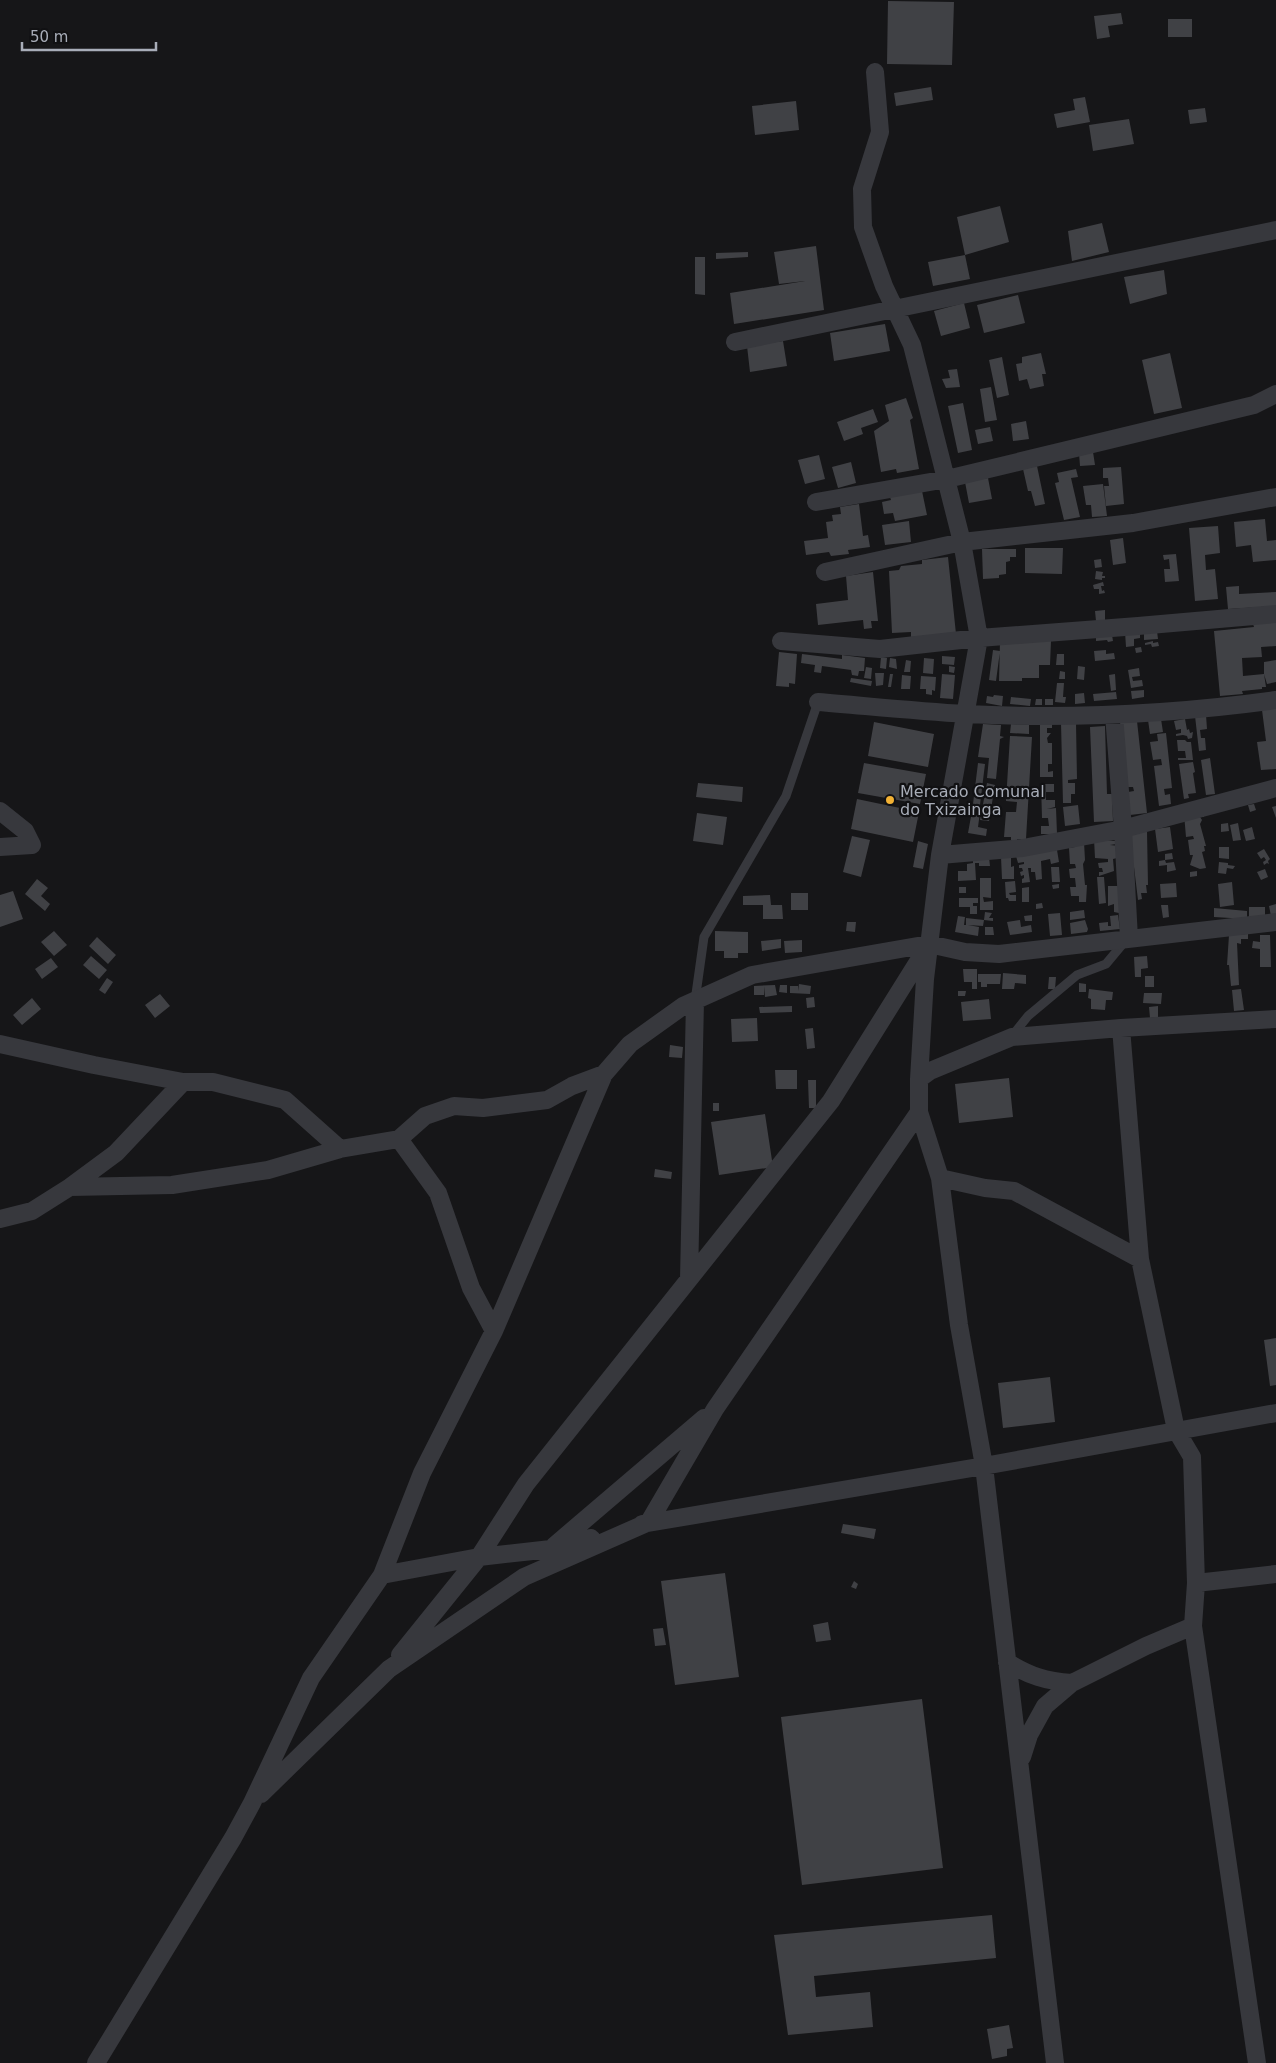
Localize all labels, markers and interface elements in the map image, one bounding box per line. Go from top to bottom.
scale bar [22,20,156,52]
text: 50 m [30,28,68,46]
place label: Mercado Comunal do Txizainga [900,782,1045,819]
marker: Mercado Comunal do Txizainga [884,794,896,806]

